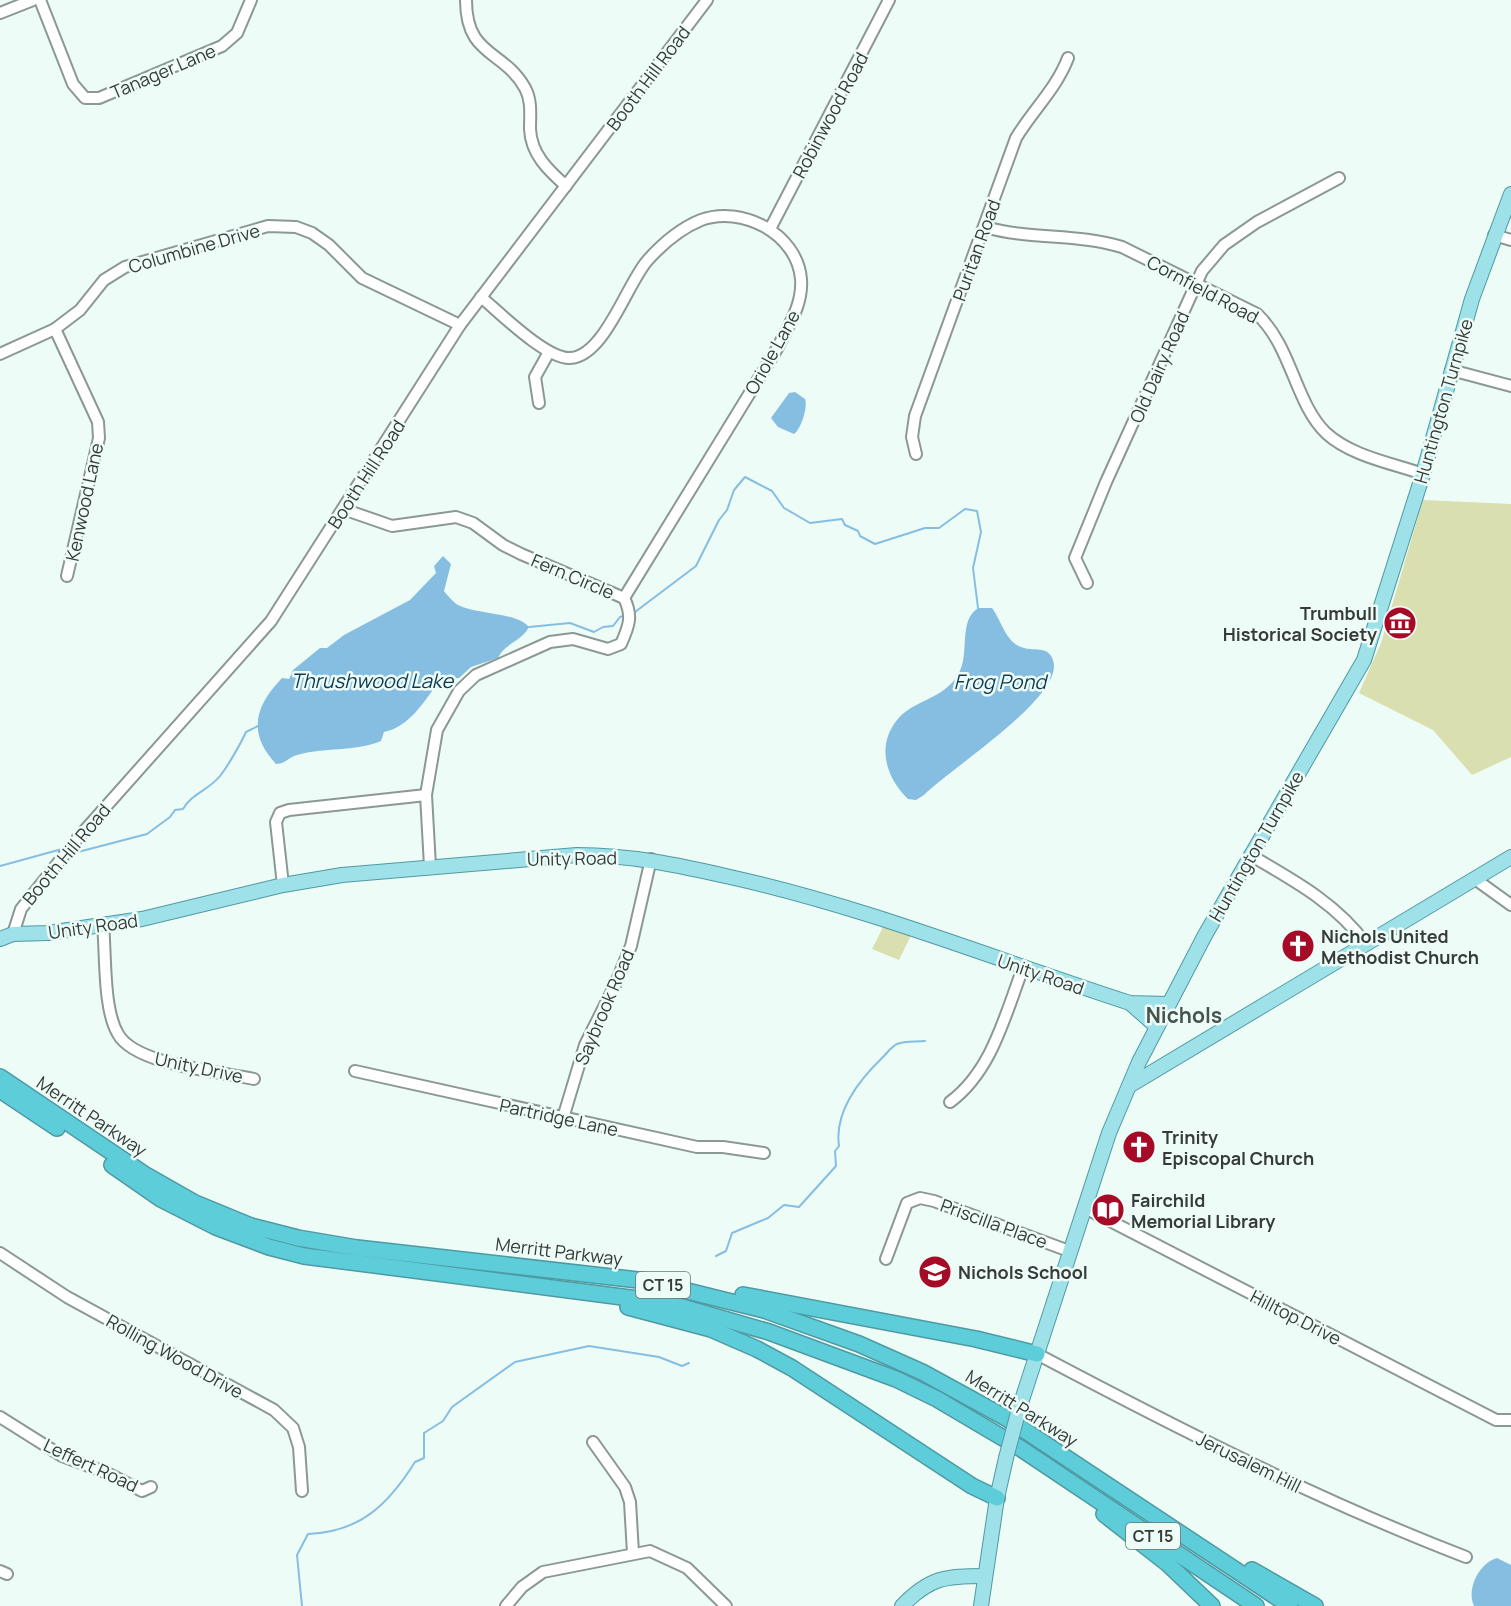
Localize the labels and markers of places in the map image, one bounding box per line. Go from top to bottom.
place label: Trumbull Historical Society [1223,601,1377,646]
museum icon: Trumbull Historical Society [1382,605,1418,641]
place label: Nichols United Methodist Church [1321,924,1479,969]
church icon: Nichols United Methodist Church [1280,928,1316,964]
place label: Trinity Episcopal Church [1162,1125,1314,1170]
church icon: Trinity Episcopal Church [1121,1129,1157,1165]
place label: Fairchild Memorial Library [1131,1188,1275,1233]
library icon: Fairchild Memorial Library [1090,1192,1126,1228]
school or university icon: Nichols School [917,1254,953,1290]
place label: Nichols School [958,1260,1088,1284]

